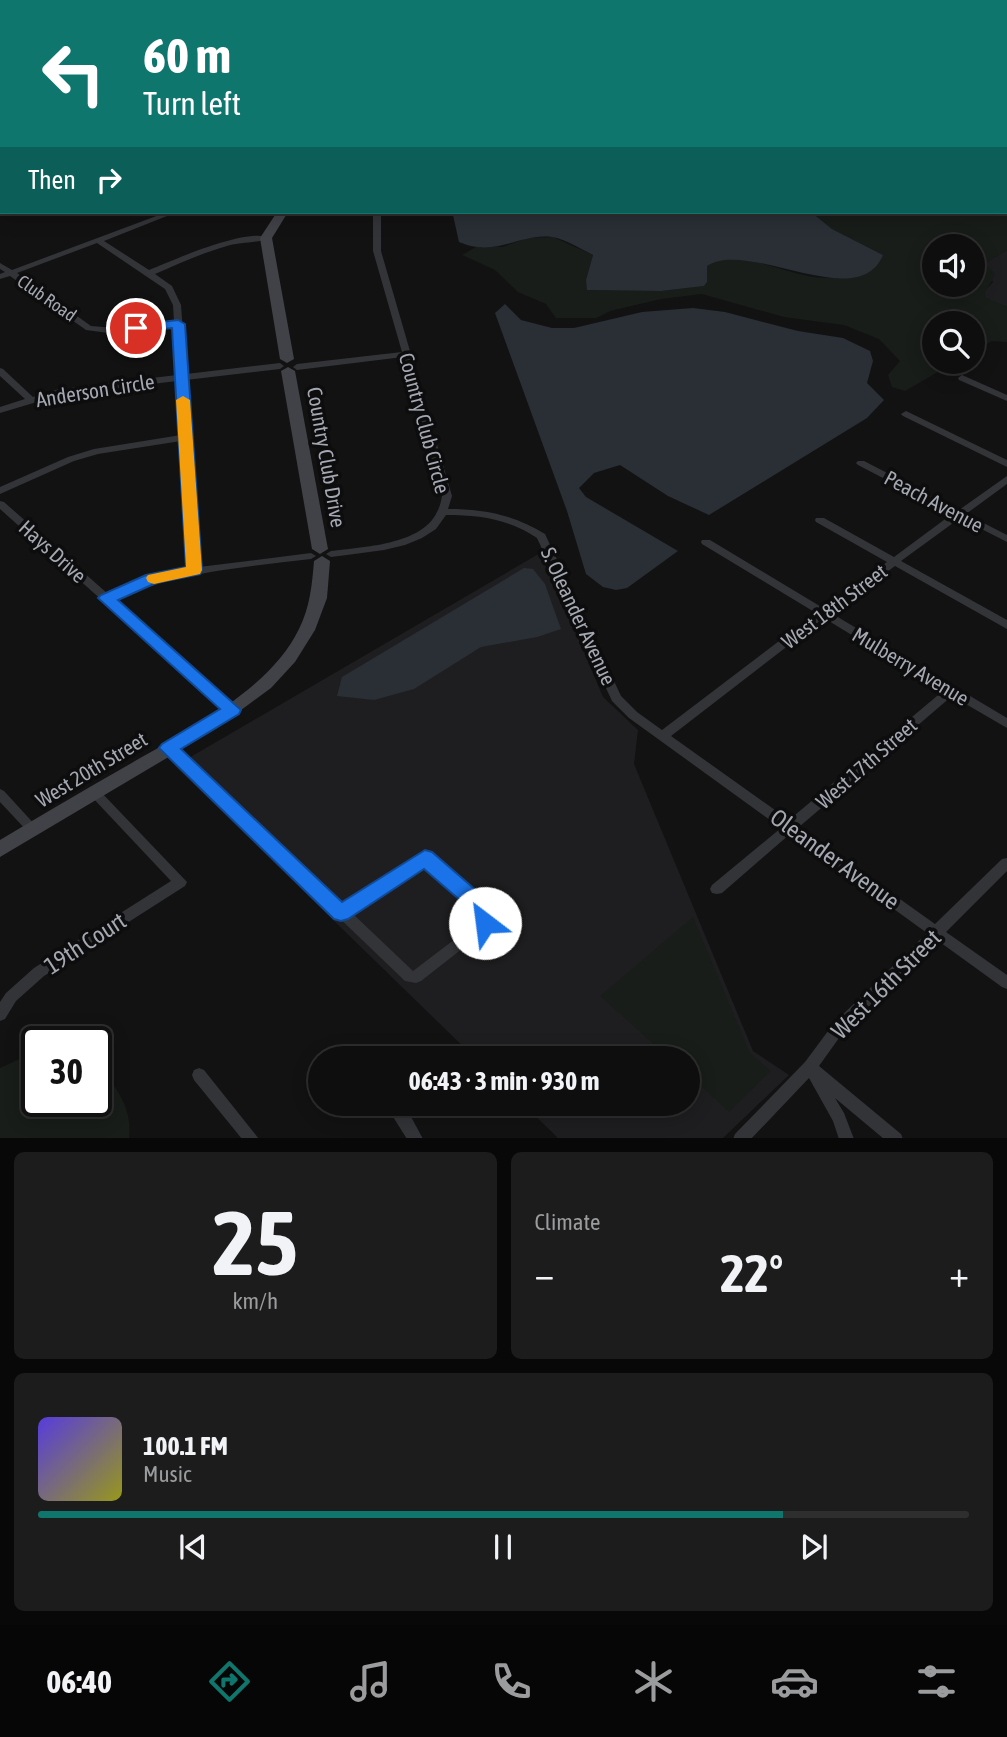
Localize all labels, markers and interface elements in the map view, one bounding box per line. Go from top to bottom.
text: 60 m [143,27,231,83]
icon: left [28,28,119,119]
text: Turn left [143,85,241,122]
icon: right [90,161,128,199]
text: Then [28,165,76,195]
map controls [922,234,985,374]
button: sound [922,234,985,297]
street label: Club Road [14,270,80,326]
pin [106,298,166,358]
icon: arrive [117,309,155,347]
button: search [922,311,985,374]
street label: Country Club Circle [395,350,455,496]
street label: Anderson Circle [34,369,156,411]
street label: Country Club Drive [303,385,351,529]
street label: Peach Avenue [881,465,987,537]
street label: Hays Drive [15,515,91,587]
street label: S. Oleander Avenue [537,543,621,689]
street label: West 18th Street [777,559,891,653]
street label: Mulberry Avenue [849,622,973,710]
street label: West 17th Street [811,713,921,813]
street label: West 20th Street [31,726,151,812]
street label: Oleander Avenue [765,803,905,915]
position arrow [448,886,522,960]
street label: 19th Court [39,907,131,979]
street label: West 16th Street [826,924,946,1044]
speed limit sign: 30 [21,1026,112,1117]
text: 06:43 · 3 min · 930 m [409,1066,599,1096]
text: 25 [212,1190,298,1294]
text: Climate [535,1209,600,1235]
text: 22° [720,1243,783,1303]
text: − [535,1252,554,1295]
text: + [949,1252,969,1295]
text: km/h [232,1288,278,1314]
text: 100.1 FM [143,1431,228,1461]
text: Music [143,1461,191,1487]
icon: previous [174,1528,212,1566]
icon: pause [484,1528,522,1566]
icon: next [795,1528,833,1566]
icon: directions [205,1657,254,1706]
icon: music [346,1657,395,1706]
icon: phone [487,1657,536,1706]
icon: climate [629,1657,678,1706]
icon: car [770,1657,819,1706]
icon: filters [912,1657,961,1706]
text: 06:40 [46,1663,112,1700]

